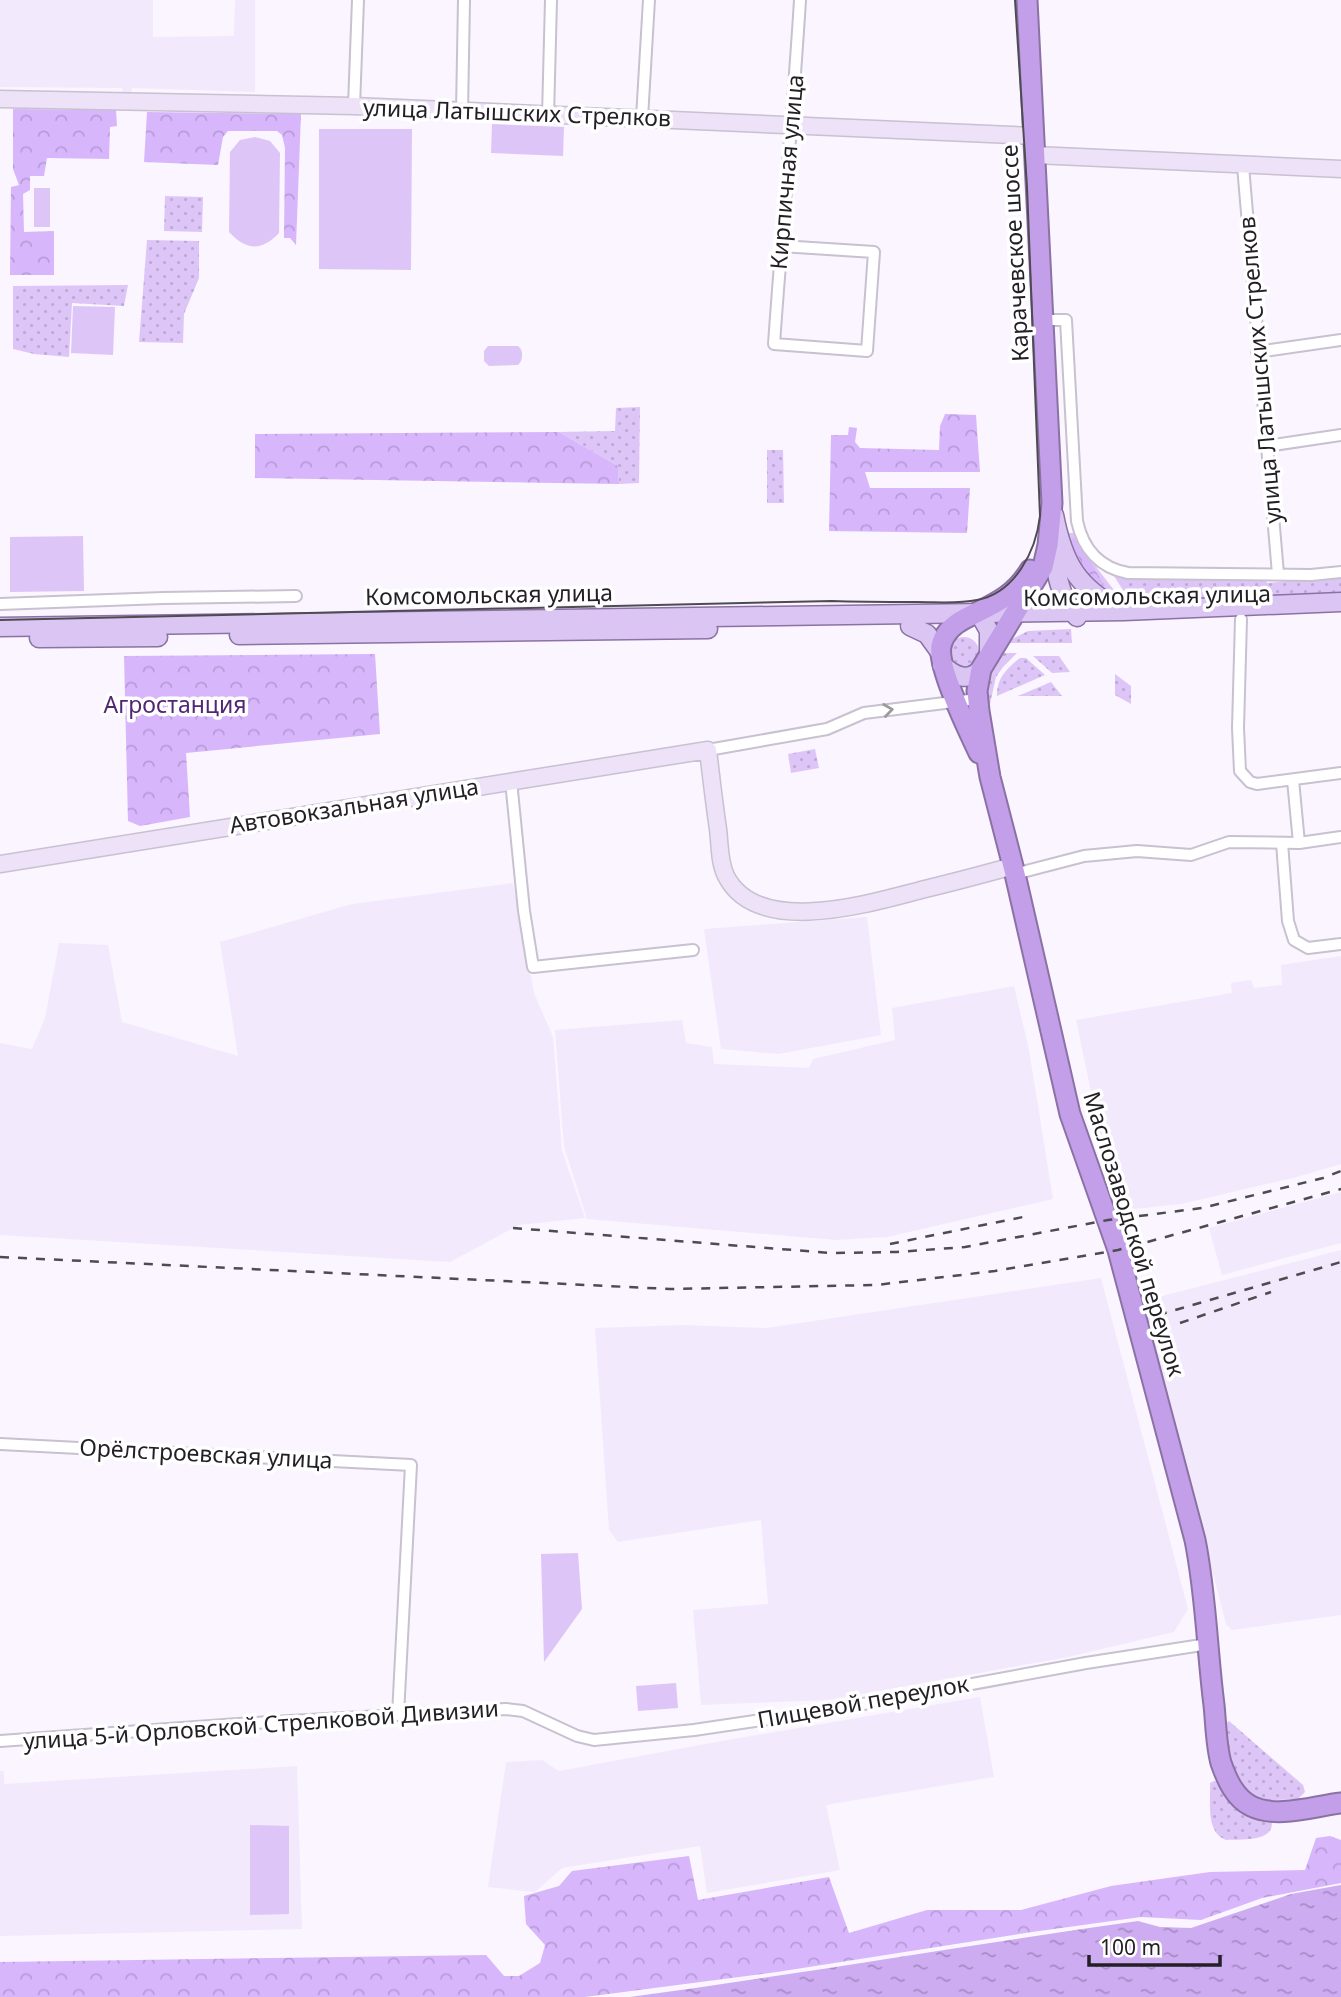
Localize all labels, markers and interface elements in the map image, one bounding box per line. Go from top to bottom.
street label: Кирпичная улица [762,73,810,271]
street label: улица Латышских Стрелков [363,91,672,133]
street label: Карачевское шоссе [992,144,1036,362]
street label: улица Латышских Стрелков [1230,215,1288,525]
street label: Комсомольская улица [365,576,613,612]
street label: Комсомольская улица [1023,577,1271,613]
park label: Агростанция [104,688,246,720]
one-way arrow [882,702,894,717]
street label: Автовокзальная улица [227,770,481,841]
street label: Маслозаводской переулок [1076,1087,1194,1381]
street label: Орёлстроевская улица [79,1430,333,1476]
street label: Пищевой переулок [755,1667,972,1735]
street label: улица 5-й Орловской Стрелковой Дивизии [22,1691,500,1757]
scale bar [1089,1924,1220,1968]
text: 100 m [1100,1933,1161,1961]

